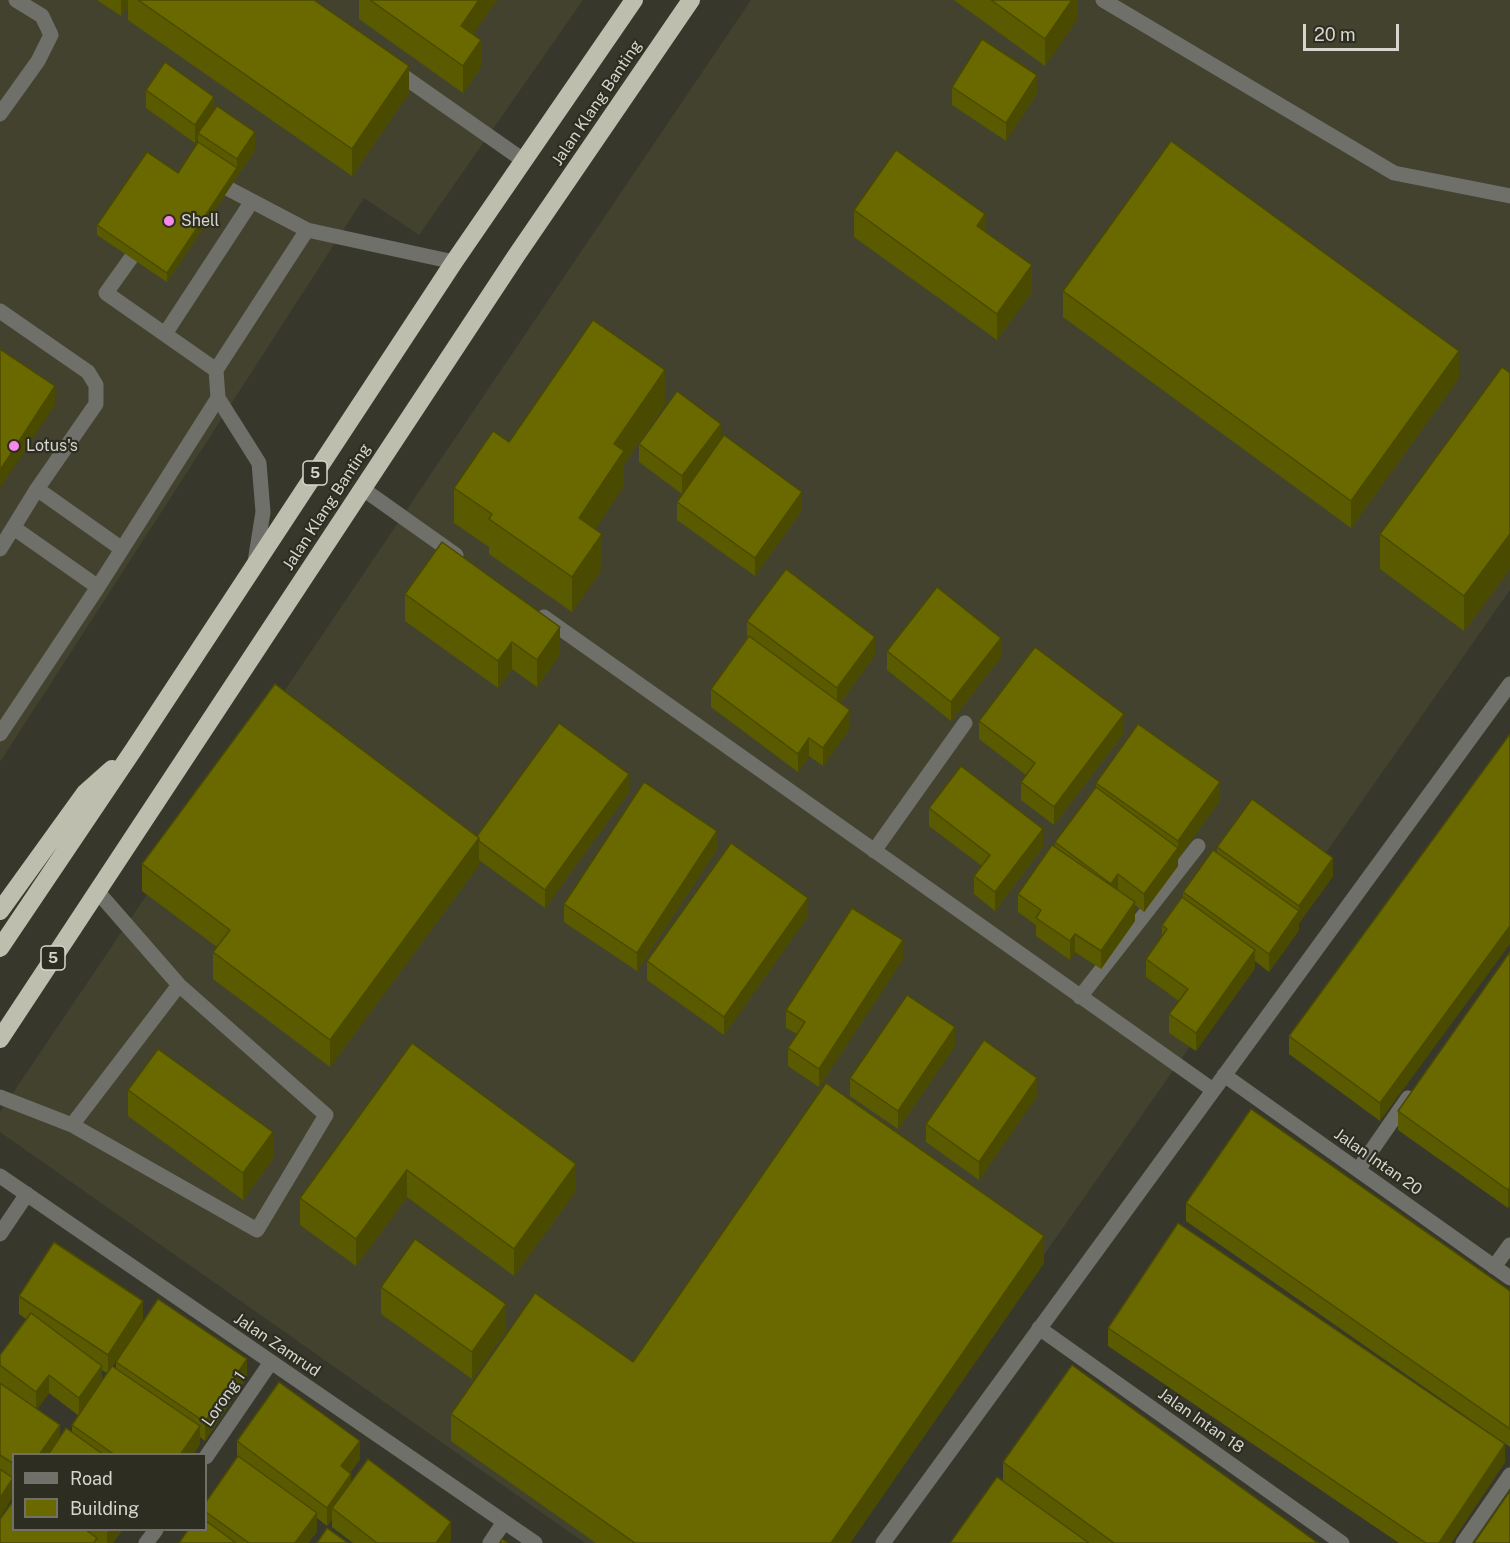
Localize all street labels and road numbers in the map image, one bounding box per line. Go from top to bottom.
street label: Jalan Klang Banting [548,37,646,169]
street label: Jalan Klang Banting [279,440,375,574]
road number: 5 [303,461,327,485]
road number: 5 [41,946,65,970]
street label: Jalan Intan 20 [1330,1125,1426,1199]
street label: Jalan Zamrud [230,1309,324,1381]
street label: Lorong 1 [198,1368,250,1430]
street label: Jalan Intan 18 [1154,1384,1248,1458]

